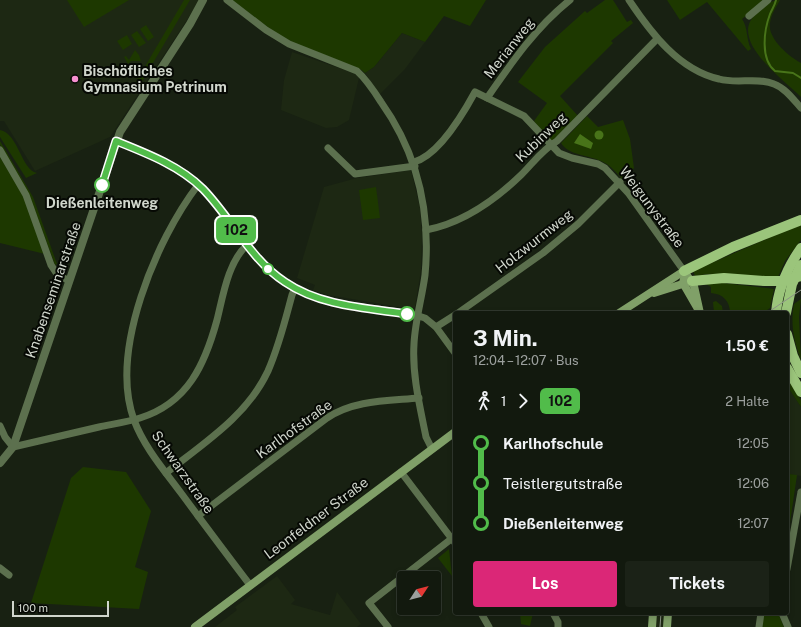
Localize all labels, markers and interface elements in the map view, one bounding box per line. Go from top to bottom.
street label: Merianweg [480,14,538,81]
place label: Bischöfliches Gymnasium Petrinum [83,63,227,95]
marker: Bischöfliches Gymnasium Petrinum [70,74,80,84]
street label: Kubinweg [512,109,570,165]
street label: Weigunystraße [616,163,688,251]
marker: Dießenleitenweg [94,177,110,193]
place label: Dießenleitenweg [46,195,158,211]
street label: Holzwurmweg [492,206,576,276]
line badge: 102 [213,217,259,243]
street label: Knabenseminarstraße [22,220,84,360]
text: 102 [224,222,248,238]
unlabelled marker [262,263,274,275]
unlabelled marker [399,306,415,322]
text: 3 Min. [473,325,538,351]
text: 1.50 € [726,337,769,354]
text: 12:04 – 12:07 · Bus [473,353,579,368]
icon: walk [473,390,495,412]
icon: forward [512,390,534,412]
text: 102 [548,393,572,409]
text: 1 [501,394,506,409]
text: 2 Halte [725,394,769,409]
street label: Karlhofstraße [253,396,335,462]
street label: Schwarzstraße [149,428,217,516]
text: Karlhofschule [503,435,603,452]
text: 12:05 [737,436,769,451]
street label: Leonfeldner Straße [261,474,371,562]
text: Teistlergutstraße [503,475,623,492]
text: 12:06 [737,476,769,491]
text: Dießenleitenweg [503,515,623,532]
text: 12:07 [738,516,769,531]
button: Los [473,561,617,607]
button: Tickets [625,561,769,607]
north arrow [397,571,441,615]
map controls [397,571,441,615]
scale bar [12,599,109,618]
text: 100 m [18,602,48,614]

